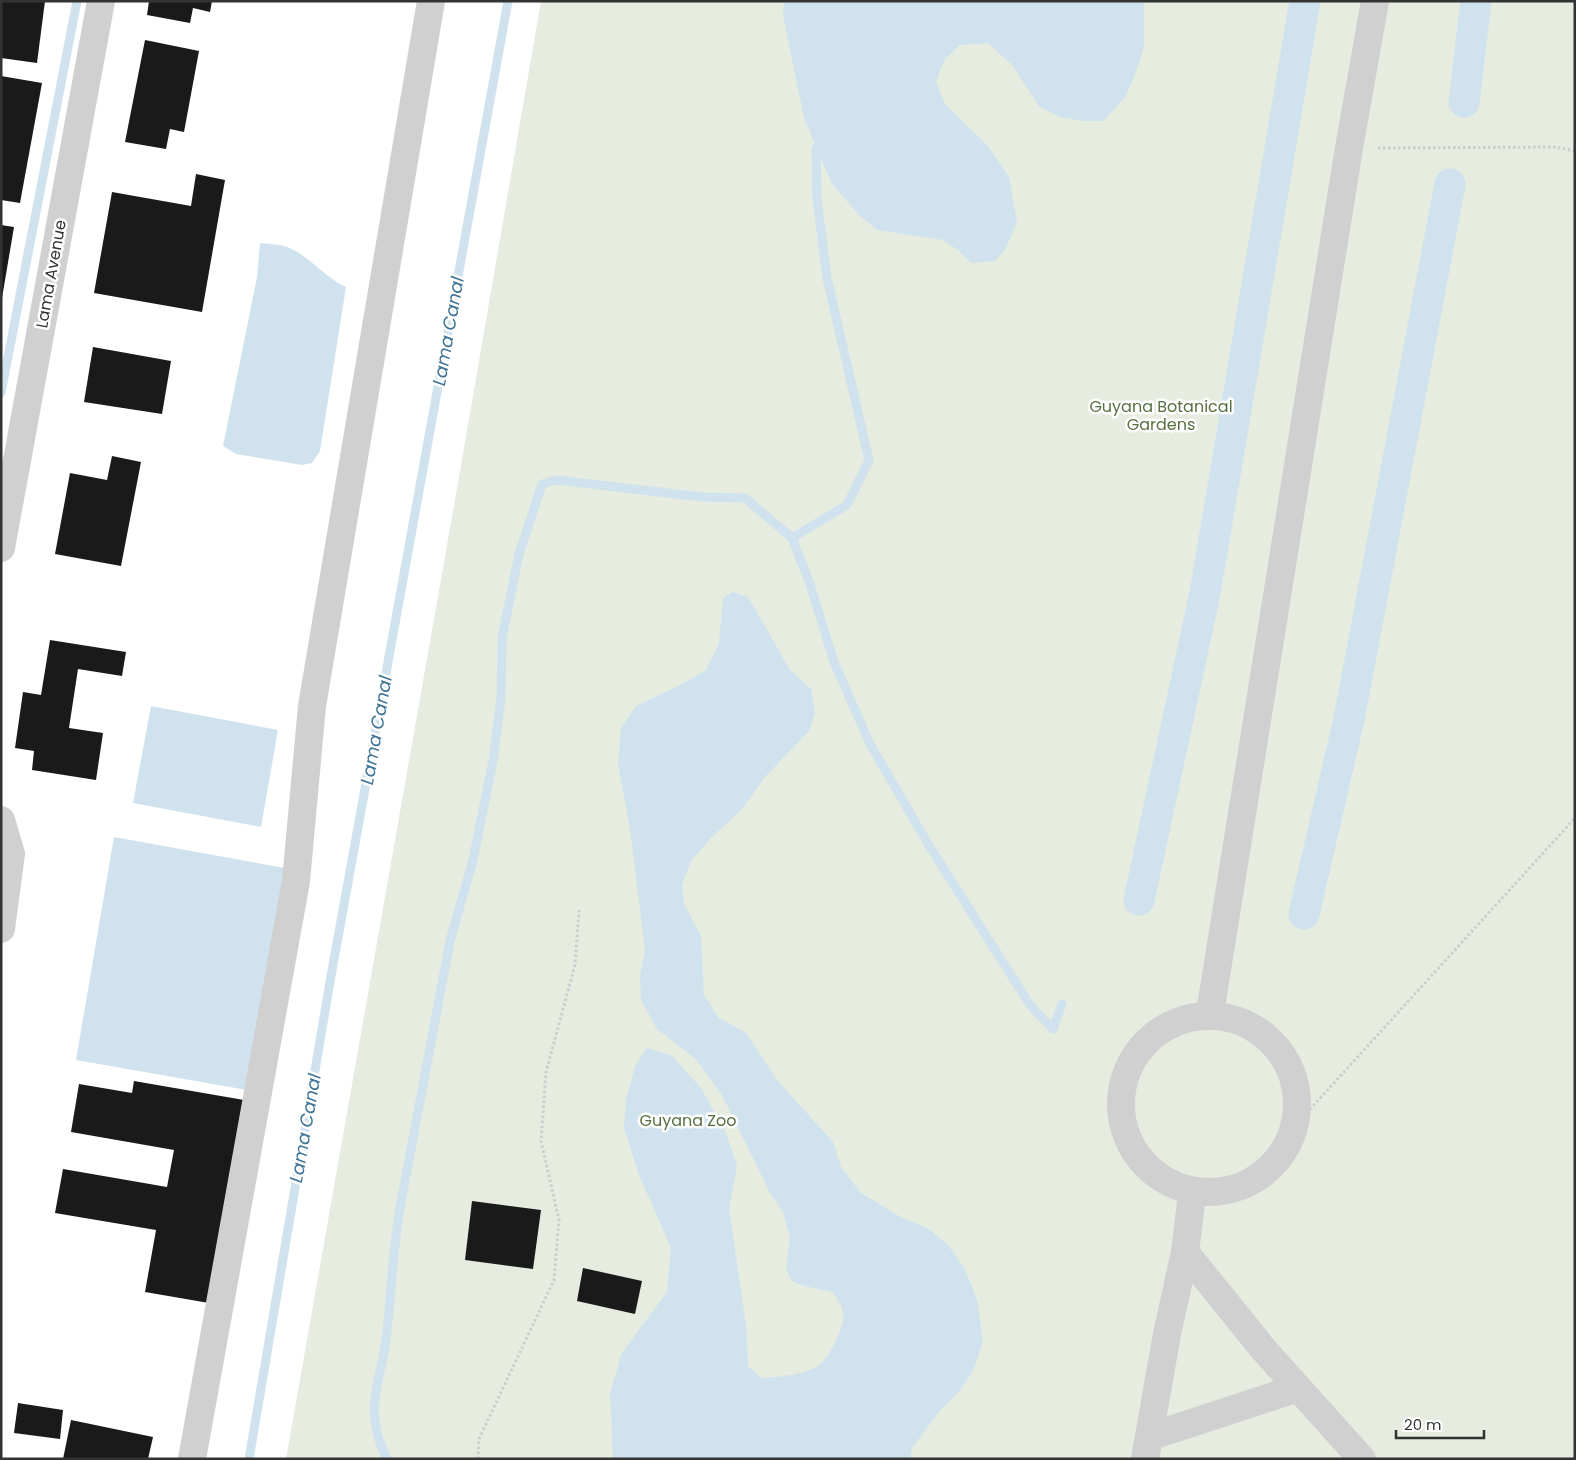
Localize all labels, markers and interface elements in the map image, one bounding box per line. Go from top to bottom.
street label: Lama Avenue [30,218,72,330]
water label: Lama Canal [426,274,470,387]
park label: Guyana Botanical Gardens [1089,395,1233,436]
water label: Lama Canal [354,673,398,786]
water label: Lama Canal [283,1071,327,1184]
park label: Guyana Zoo [640,1109,736,1132]
scale bar [1396,1408,1484,1440]
text: 20 m [1404,1414,1442,1435]

